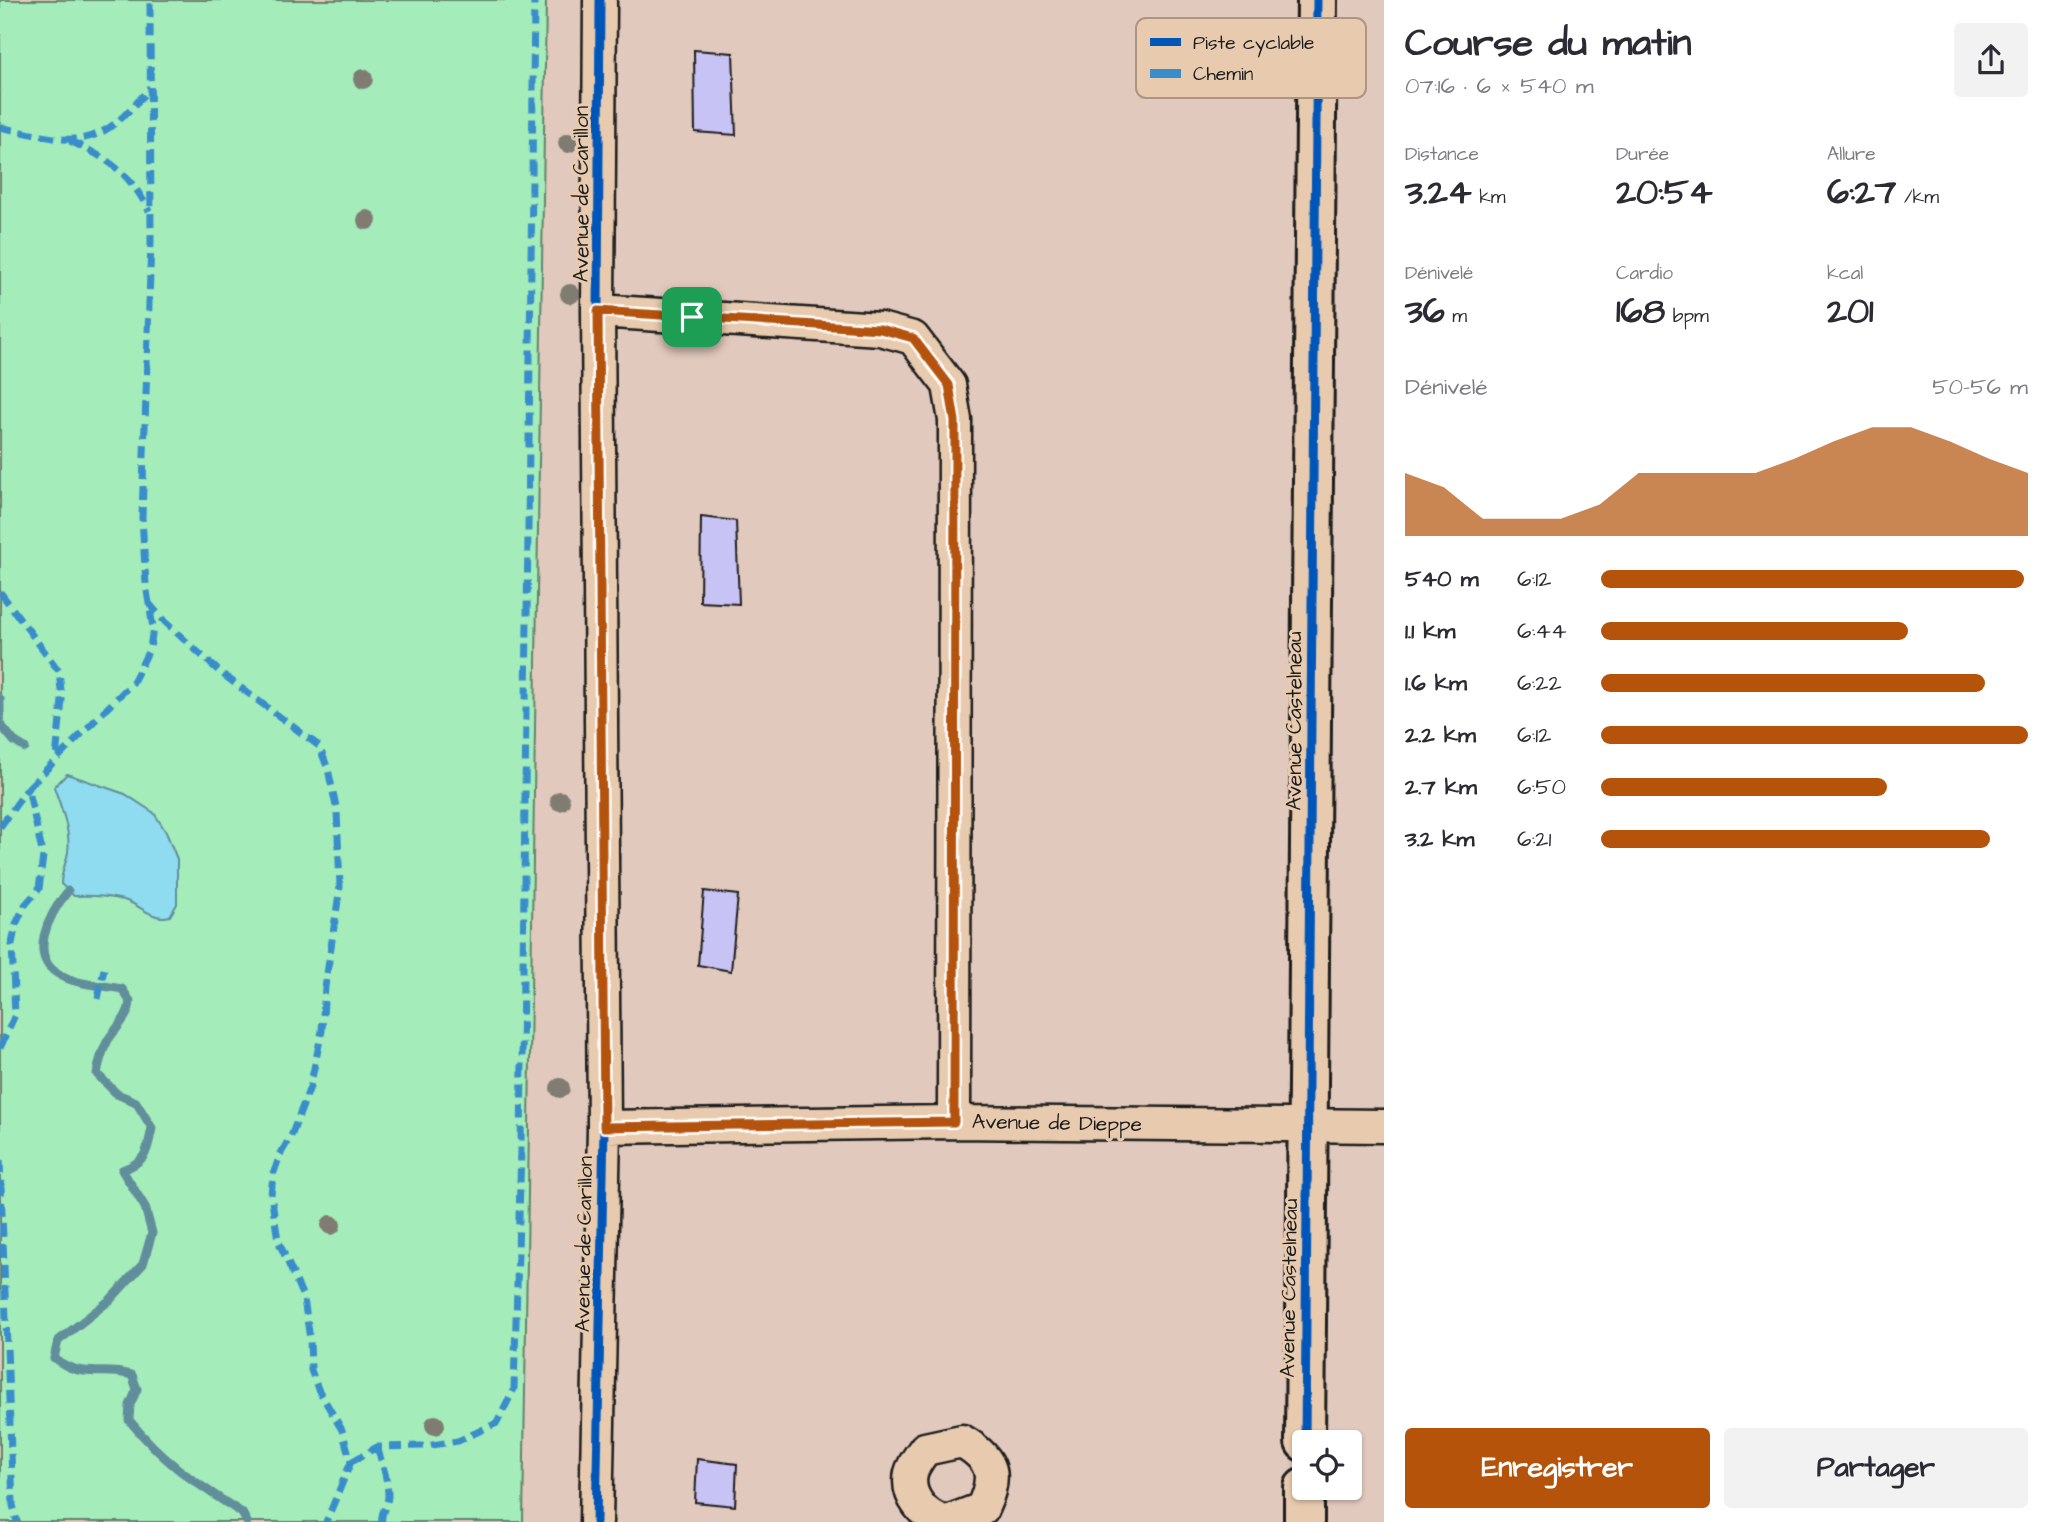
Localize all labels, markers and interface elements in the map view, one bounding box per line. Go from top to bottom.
legend [1136,18,1366,98]
text: Course du matin [1405,18,1691,70]
button: share [1954,23,2028,97]
text: Piste cyclable [1193,30,1314,58]
text: Chemin [1193,61,1253,88]
text: 07:16 · 6 × 540 m [1405,70,1594,102]
street label: Avenue de Carillon [567,106,596,282]
text: Distance [1405,141,1479,168]
text: Durée [1616,141,1669,168]
text: Allure [1827,141,1876,168]
text: 3.24 [1405,168,1472,217]
text: 20:54 [1616,168,1713,217]
text: 6:27 [1827,168,1896,217]
text: km [1472,184,1506,211]
text: /km [1896,184,1939,211]
text: Dénivelé [1405,260,1473,287]
text: Cardio [1616,260,1673,287]
text: kcal [1827,260,1863,287]
pin [662,287,722,347]
text: 36 [1405,287,1445,336]
text: 168 [1616,287,1665,336]
text: 201 [1827,287,1874,336]
icon: arrive [673,298,711,336]
text: m [1445,303,1467,330]
text: bpm [1665,303,1709,330]
text: Dénivelé [1405,371,1488,403]
text: 50–56 m [1932,371,2028,403]
text: 540 m [1405,563,1479,595]
text: 6:12 [1517,563,1551,595]
text: 1.1 km [1405,615,1455,647]
text: 6:44 [1517,615,1567,647]
street label: Avenue Castelneau [1280,631,1309,811]
text: 1.6 km [1405,667,1467,699]
text: 6:22 [1517,667,1562,699]
text: 2.2 km [1405,719,1476,751]
text: 6:12 [1517,719,1551,751]
text: 2.7 km [1405,771,1477,803]
text: 6:50 [1517,771,1566,803]
text: 3.2 km [1405,823,1474,855]
text: 6:21 [1517,823,1551,855]
street label: Avenue de Dieppe [972,1107,1142,1140]
street label: Avenue de Carillon [568,1156,600,1332]
street label: Avenue Castelneau [1273,1198,1305,1378]
button: Enregistrer [1405,1428,1710,1508]
button: Partager [1724,1428,2028,1508]
map controls [1292,1430,1362,1500]
button: locate [1292,1430,1362,1500]

